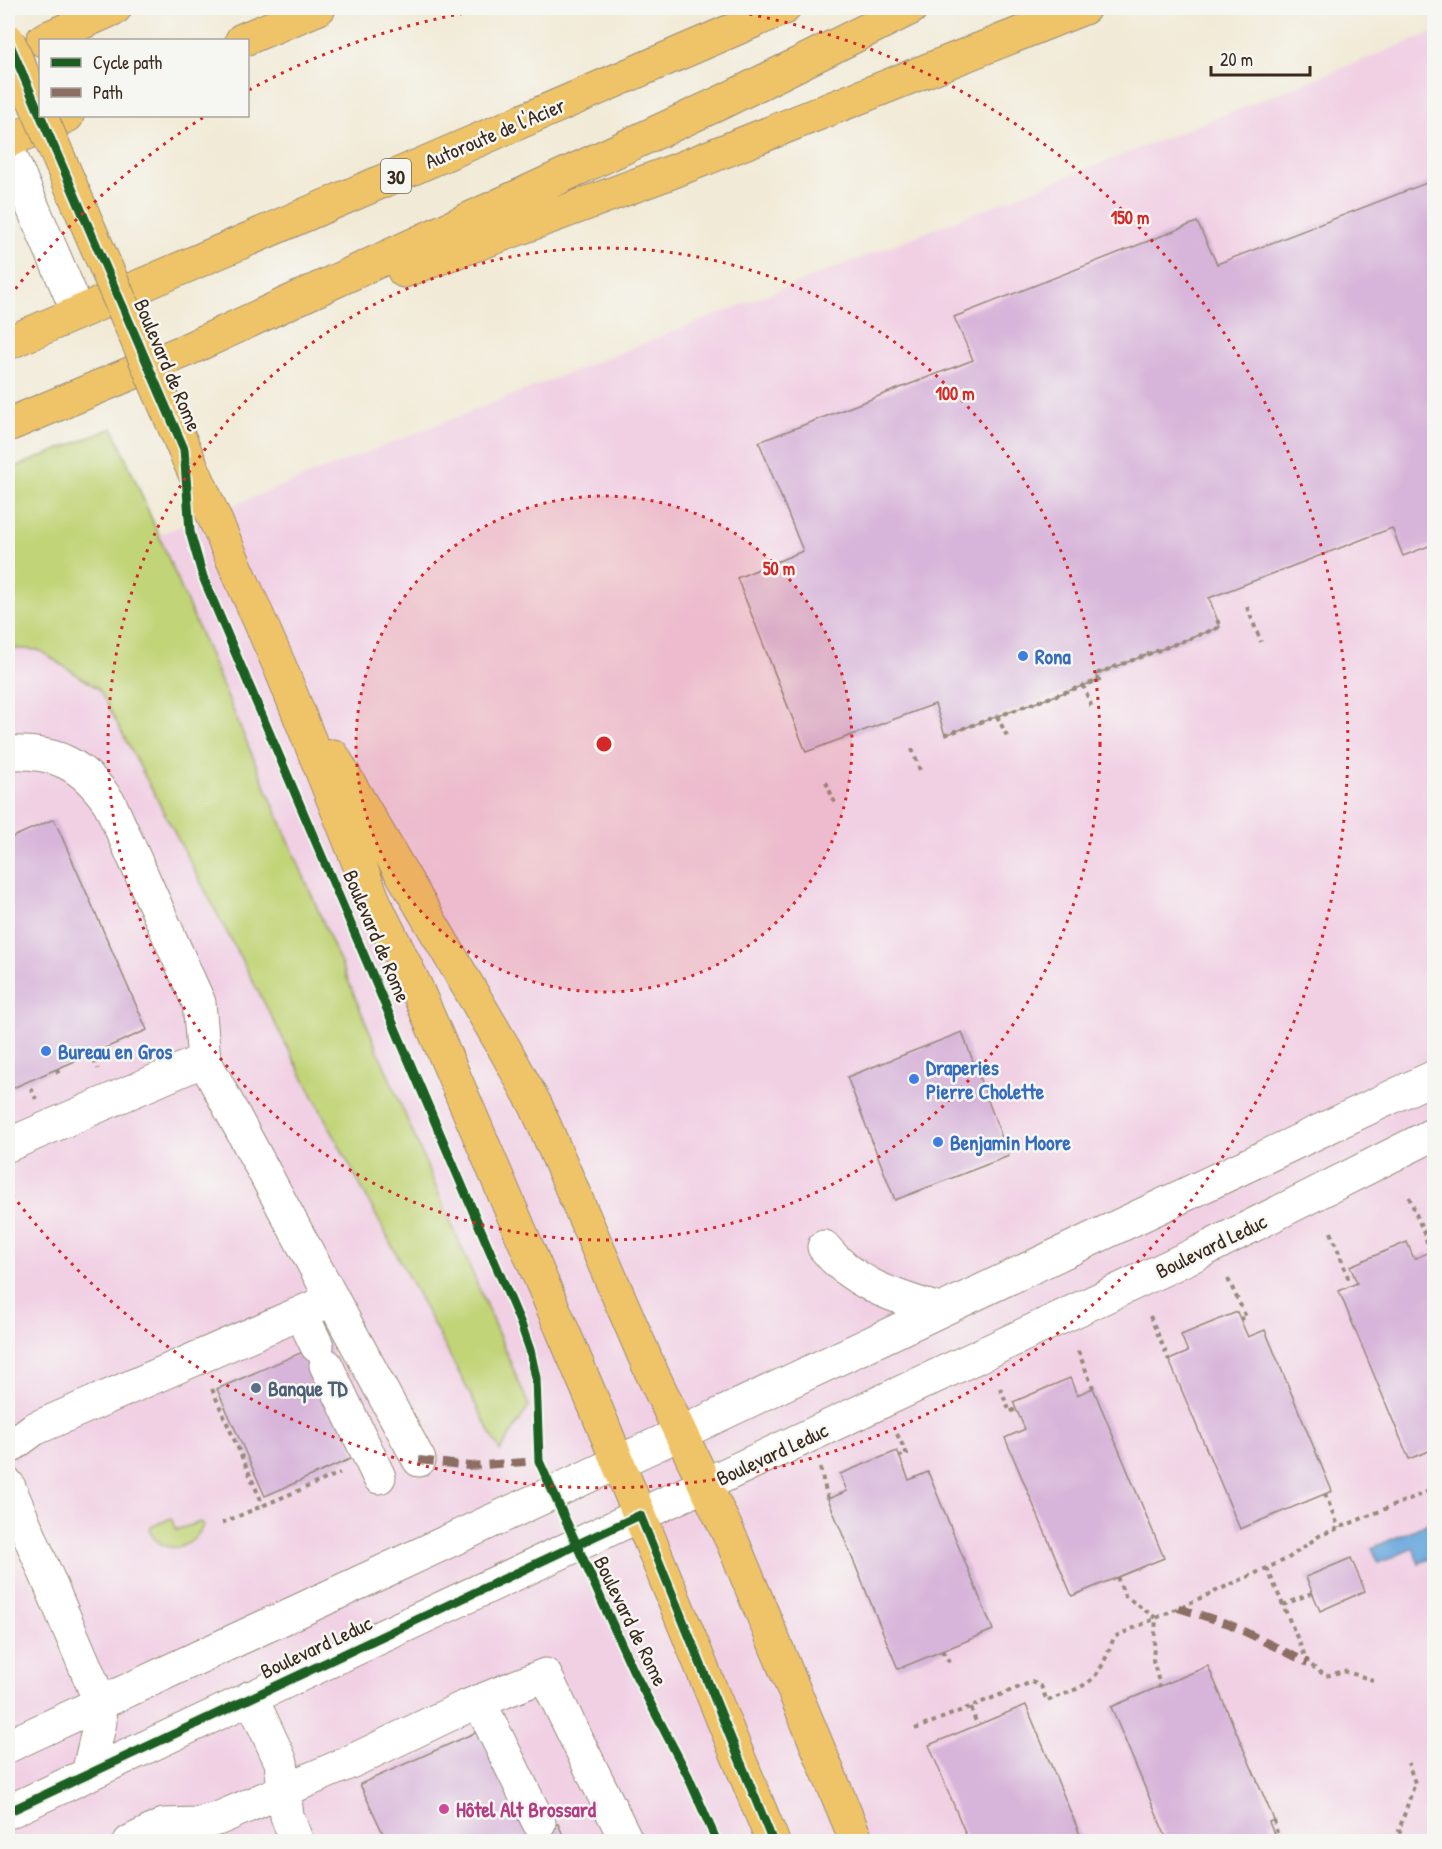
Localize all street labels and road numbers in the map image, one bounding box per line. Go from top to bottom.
street label: Autoroute de l'Acier [420,90,570,176]
road number: 30 [381,159,411,193]
street label: Boulevard de Rome [127,294,209,436]
street label: Boulevard de Rome [336,865,418,1007]
street label: Boulevard Leduc [1151,1206,1272,1285]
street label: Boulevard Leduc [711,1415,833,1493]
street label: Boulevard de Rome [587,1551,675,1691]
street label: Boulevard Leduc [255,1608,377,1686]

